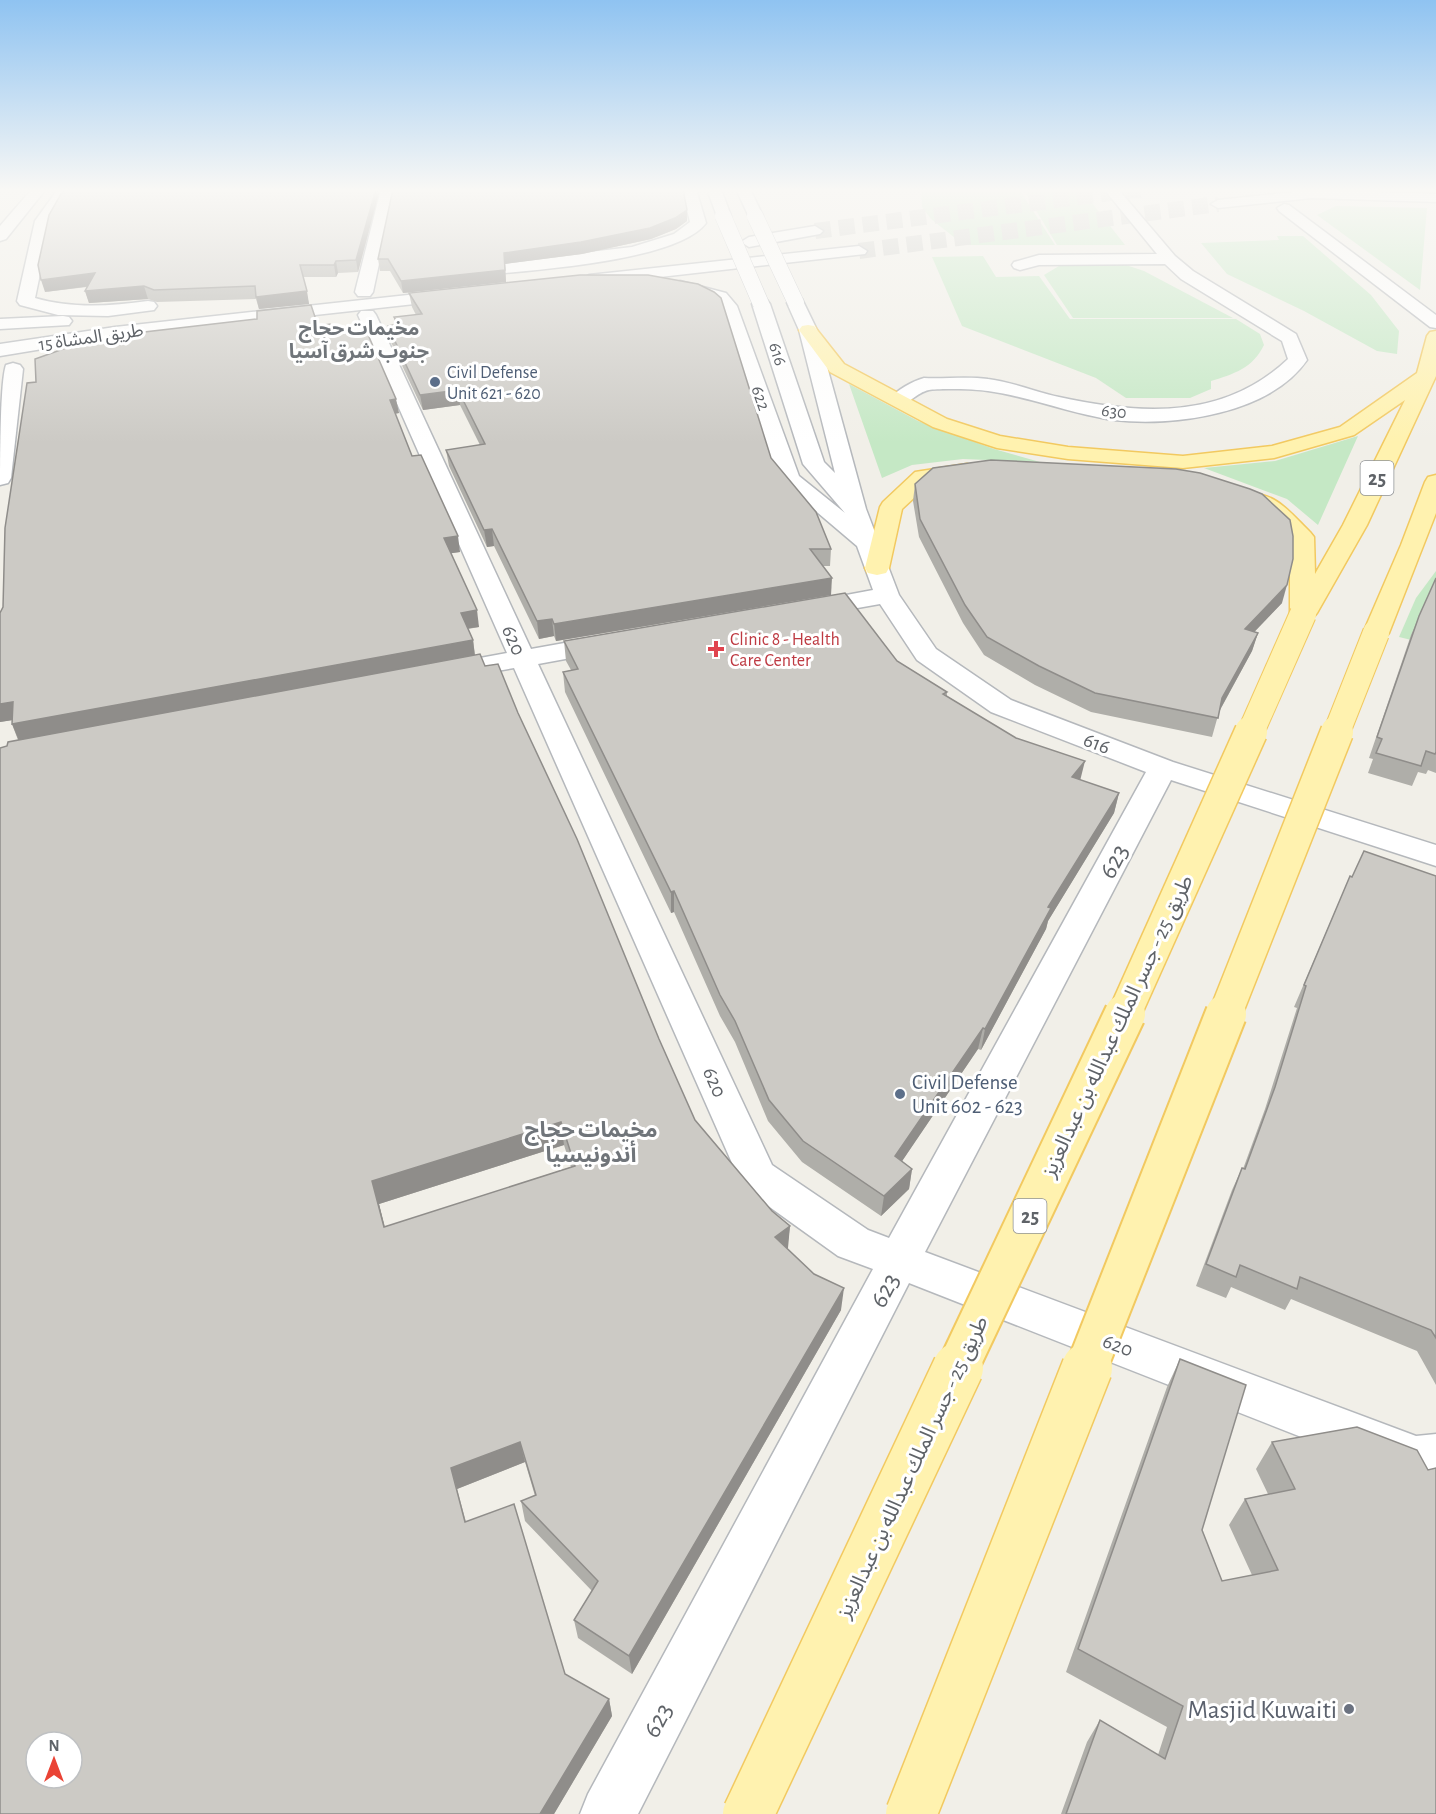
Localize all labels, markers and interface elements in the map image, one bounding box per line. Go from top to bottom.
district label: مخيمات حجاج جنوب شرق آسيا [289,319,430,363]
street label: طريق المشاة 15 [38,322,145,355]
street label: 616 [765,341,789,368]
place label: Civil Defense Unit 621 - 620 [447,364,541,403]
marker: Civil Defense Unit 621 - 620 [428,375,442,389]
street label: 622 [748,384,773,413]
street label: 630 [1100,402,1127,422]
road number: 25 [1360,461,1394,495]
street label: 620 [498,622,529,658]
place label: Clinic 8 - Health Care Center [730,631,840,670]
marker: Clinic 8 - Health Care Center [707,640,725,658]
street label: 616 [1080,729,1113,758]
street label: 623 [1094,840,1134,883]
street label: طريق 25 - جسر الملك عبدالله بن عبدالعزيز [1038,872,1199,1182]
street label: 620 [699,1064,730,1100]
place label: Civil Defense Unit 602 - 623 [912,1072,1023,1117]
marker: Civil Defense Unit 602 - 623 [893,1087,907,1101]
district label: مخيمات حجاج أندونيسيا [524,1119,658,1167]
road number: 25 [1014,1199,1046,1233]
street label: 623 [865,1269,905,1312]
street label: طريق 25 - جسر الملك عبدالله بن عبدالعزيز [833,1313,994,1623]
street label: 620 [1100,1330,1136,1361]
place label: Masjid Kuwaiti [1187,1697,1337,1723]
street label: 623 [638,1699,678,1742]
marker: Masjid Kuwaiti [1342,1702,1356,1716]
north arrow [24,1730,84,1790]
text: N [48,1738,60,1754]

